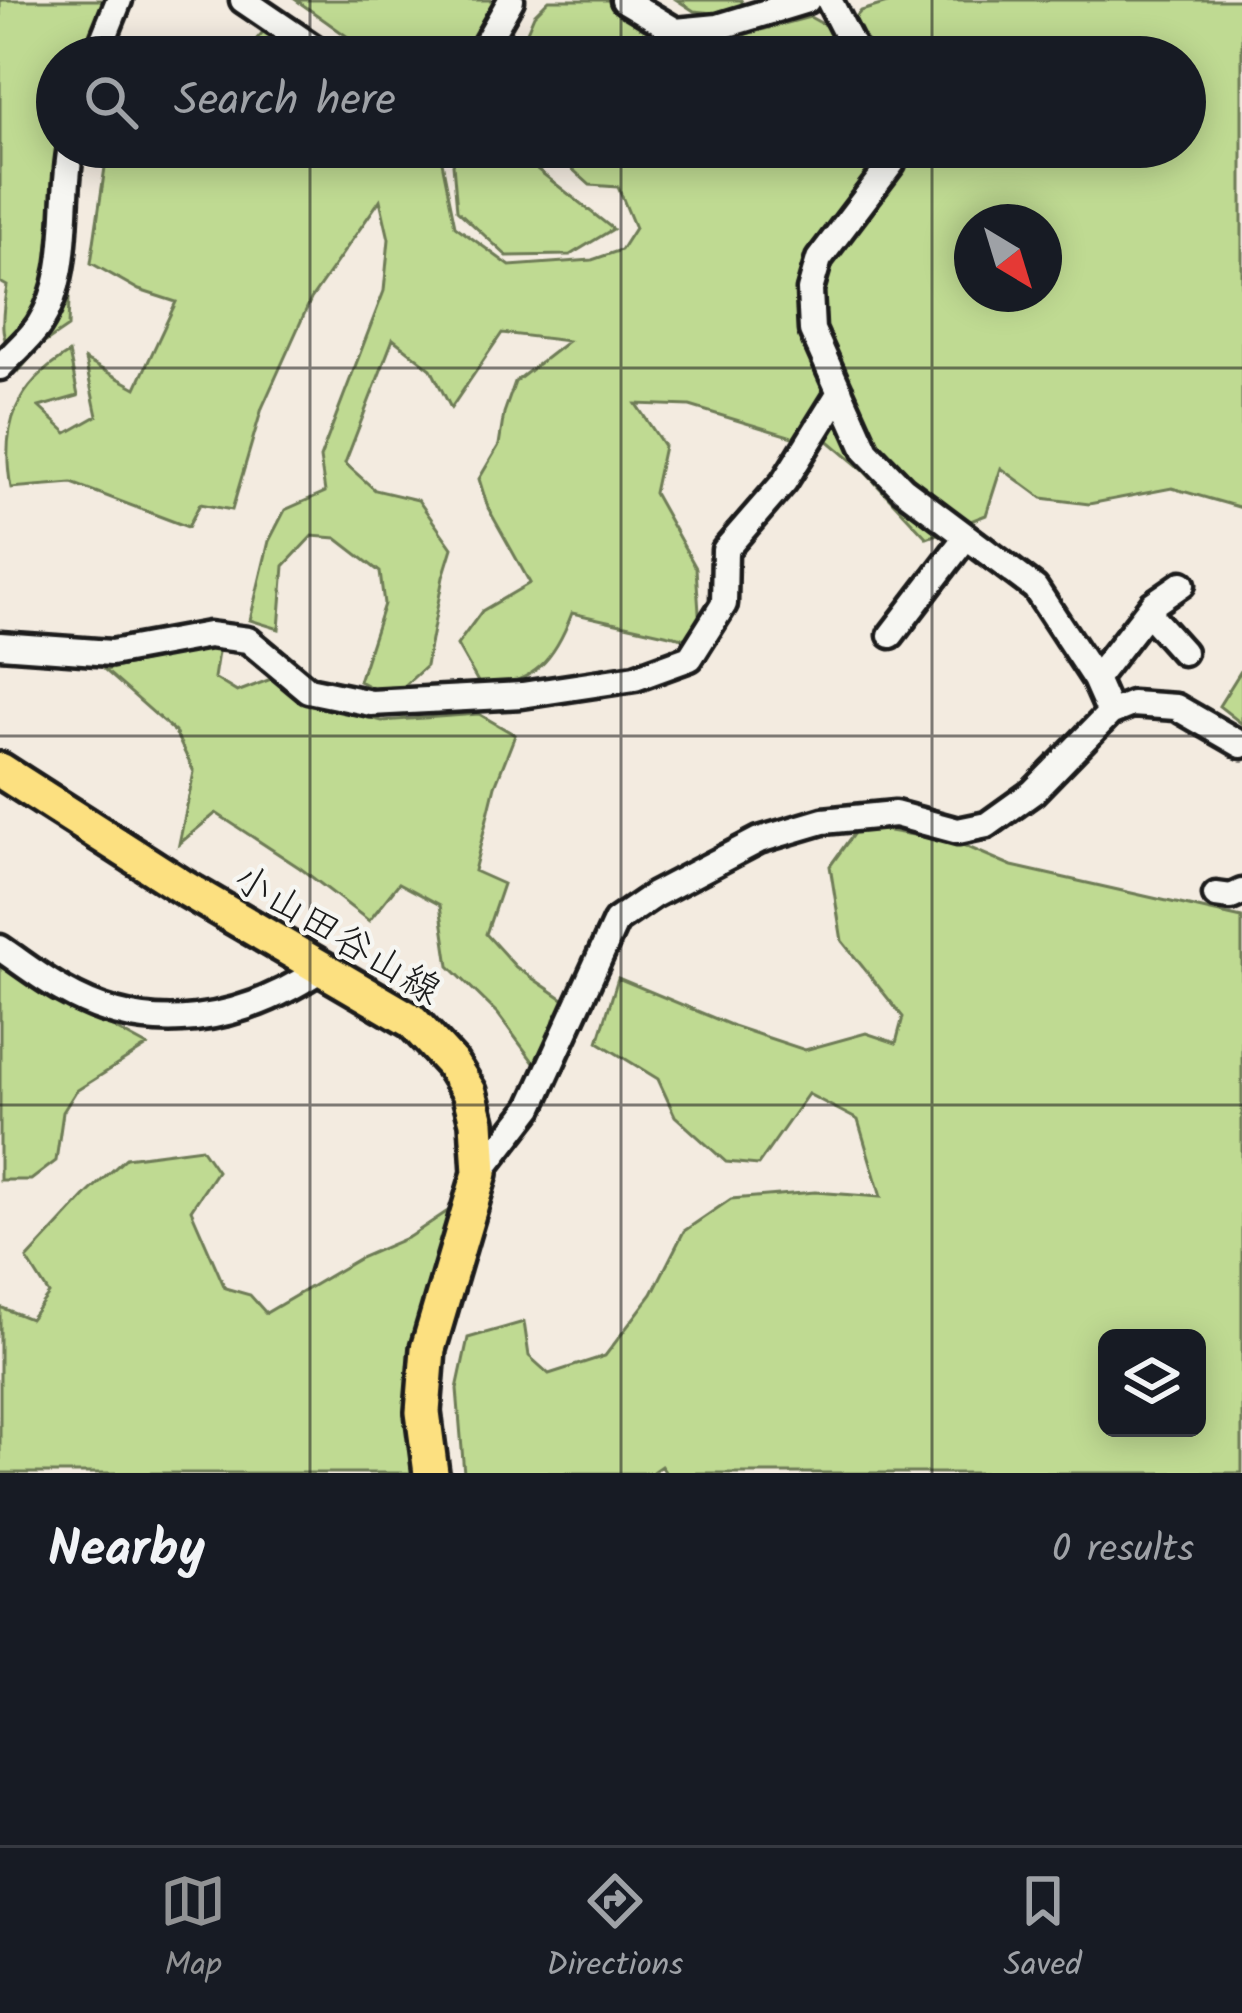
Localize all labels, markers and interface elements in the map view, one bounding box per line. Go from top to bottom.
search box [36,36,1206,168]
text: Search here [174,66,396,138]
icon: search [78,69,144,135]
north arrow [954,204,1062,312]
street label: 小山田谷山線 [220,850,452,1023]
map controls [1098,1329,1206,1437]
button: layers [1098,1329,1206,1437]
text: Nearby [48,1511,205,1592]
text: 0 results [1052,1520,1194,1582]
tab: Map [160,1868,226,1993]
tab: Directions [546,1868,683,1993]
tab: Saved [1004,1868,1082,1993]

